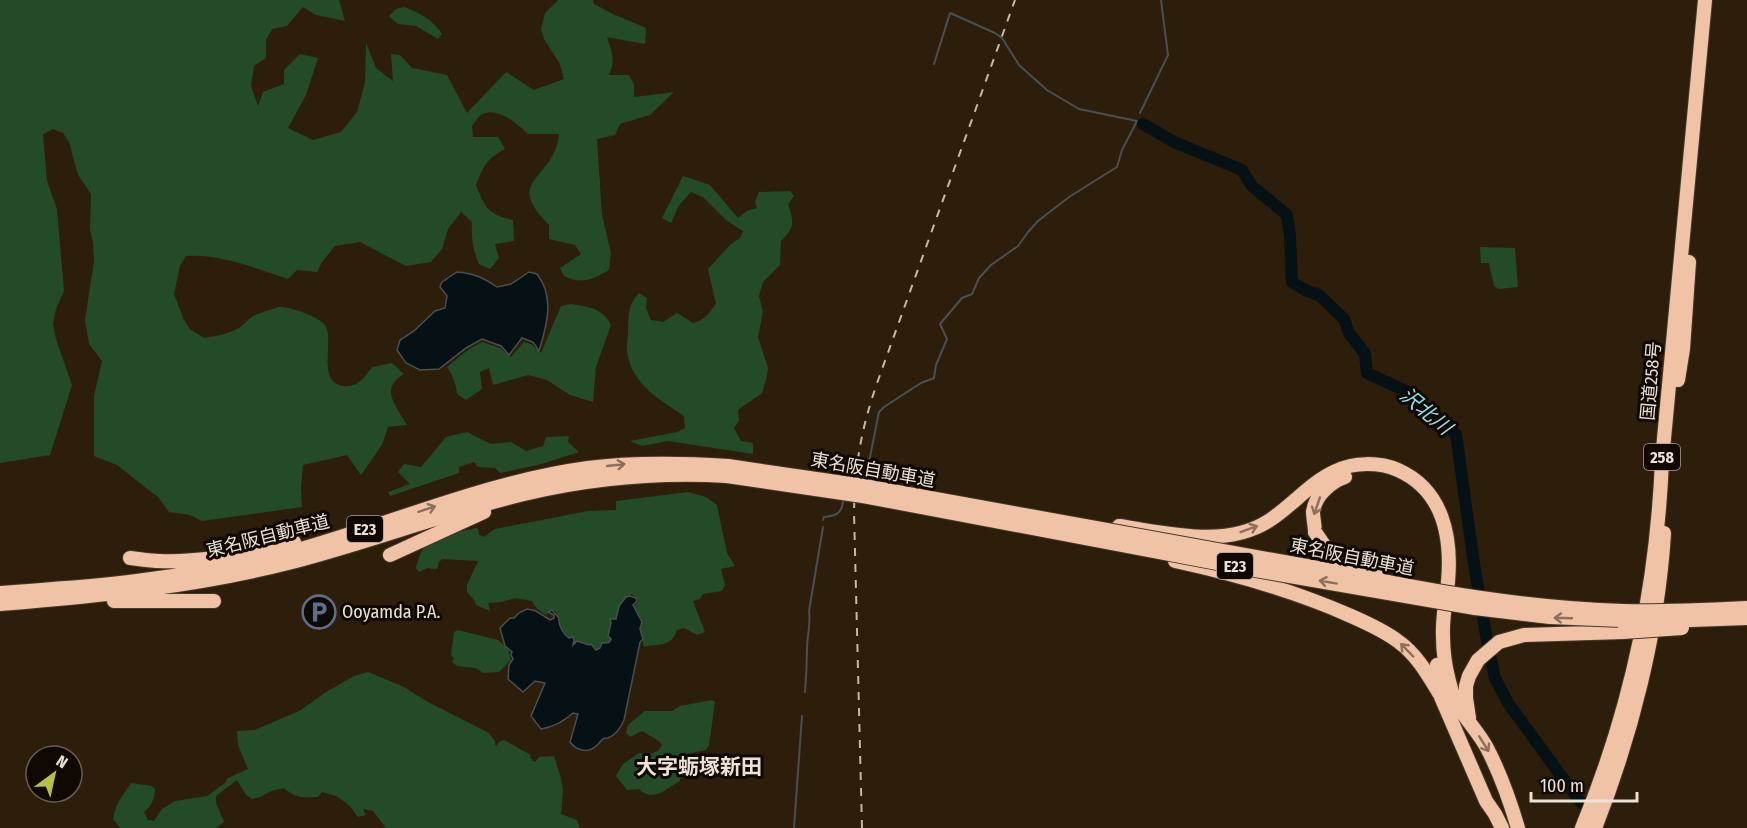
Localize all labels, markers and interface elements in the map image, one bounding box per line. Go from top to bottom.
street label: 国道258号 [1637,341,1665,421]
water label: 沢北川 [1395,383,1458,441]
road number: 258 [1644,444,1680,470]
street label: 東名阪自動車道 [809,448,937,492]
one-way arrow [606,460,626,471]
one-way arrow [1311,496,1322,515]
one-way arrow [417,503,436,514]
street label: 東名阪自動車道 [204,510,332,562]
road number: E23 [347,516,383,542]
one-way arrow [1240,523,1258,534]
street label: 東名阪自動車道 [1288,534,1416,580]
road number: E23 [1217,553,1253,579]
one-way arrow [1319,576,1339,587]
parking icon: Ooyamda P.A. [301,594,337,630]
place label: Ooyamda P.A. [342,601,441,623]
one-way arrow [1553,612,1573,623]
one-way arrow [1401,643,1415,658]
one-way arrow [1478,735,1490,752]
north arrow [24,744,84,804]
text: N [53,751,71,772]
district label: 大字蛎塚新田 [636,754,762,780]
scale bar [1531,765,1638,803]
text: 100 m [1540,775,1584,797]

